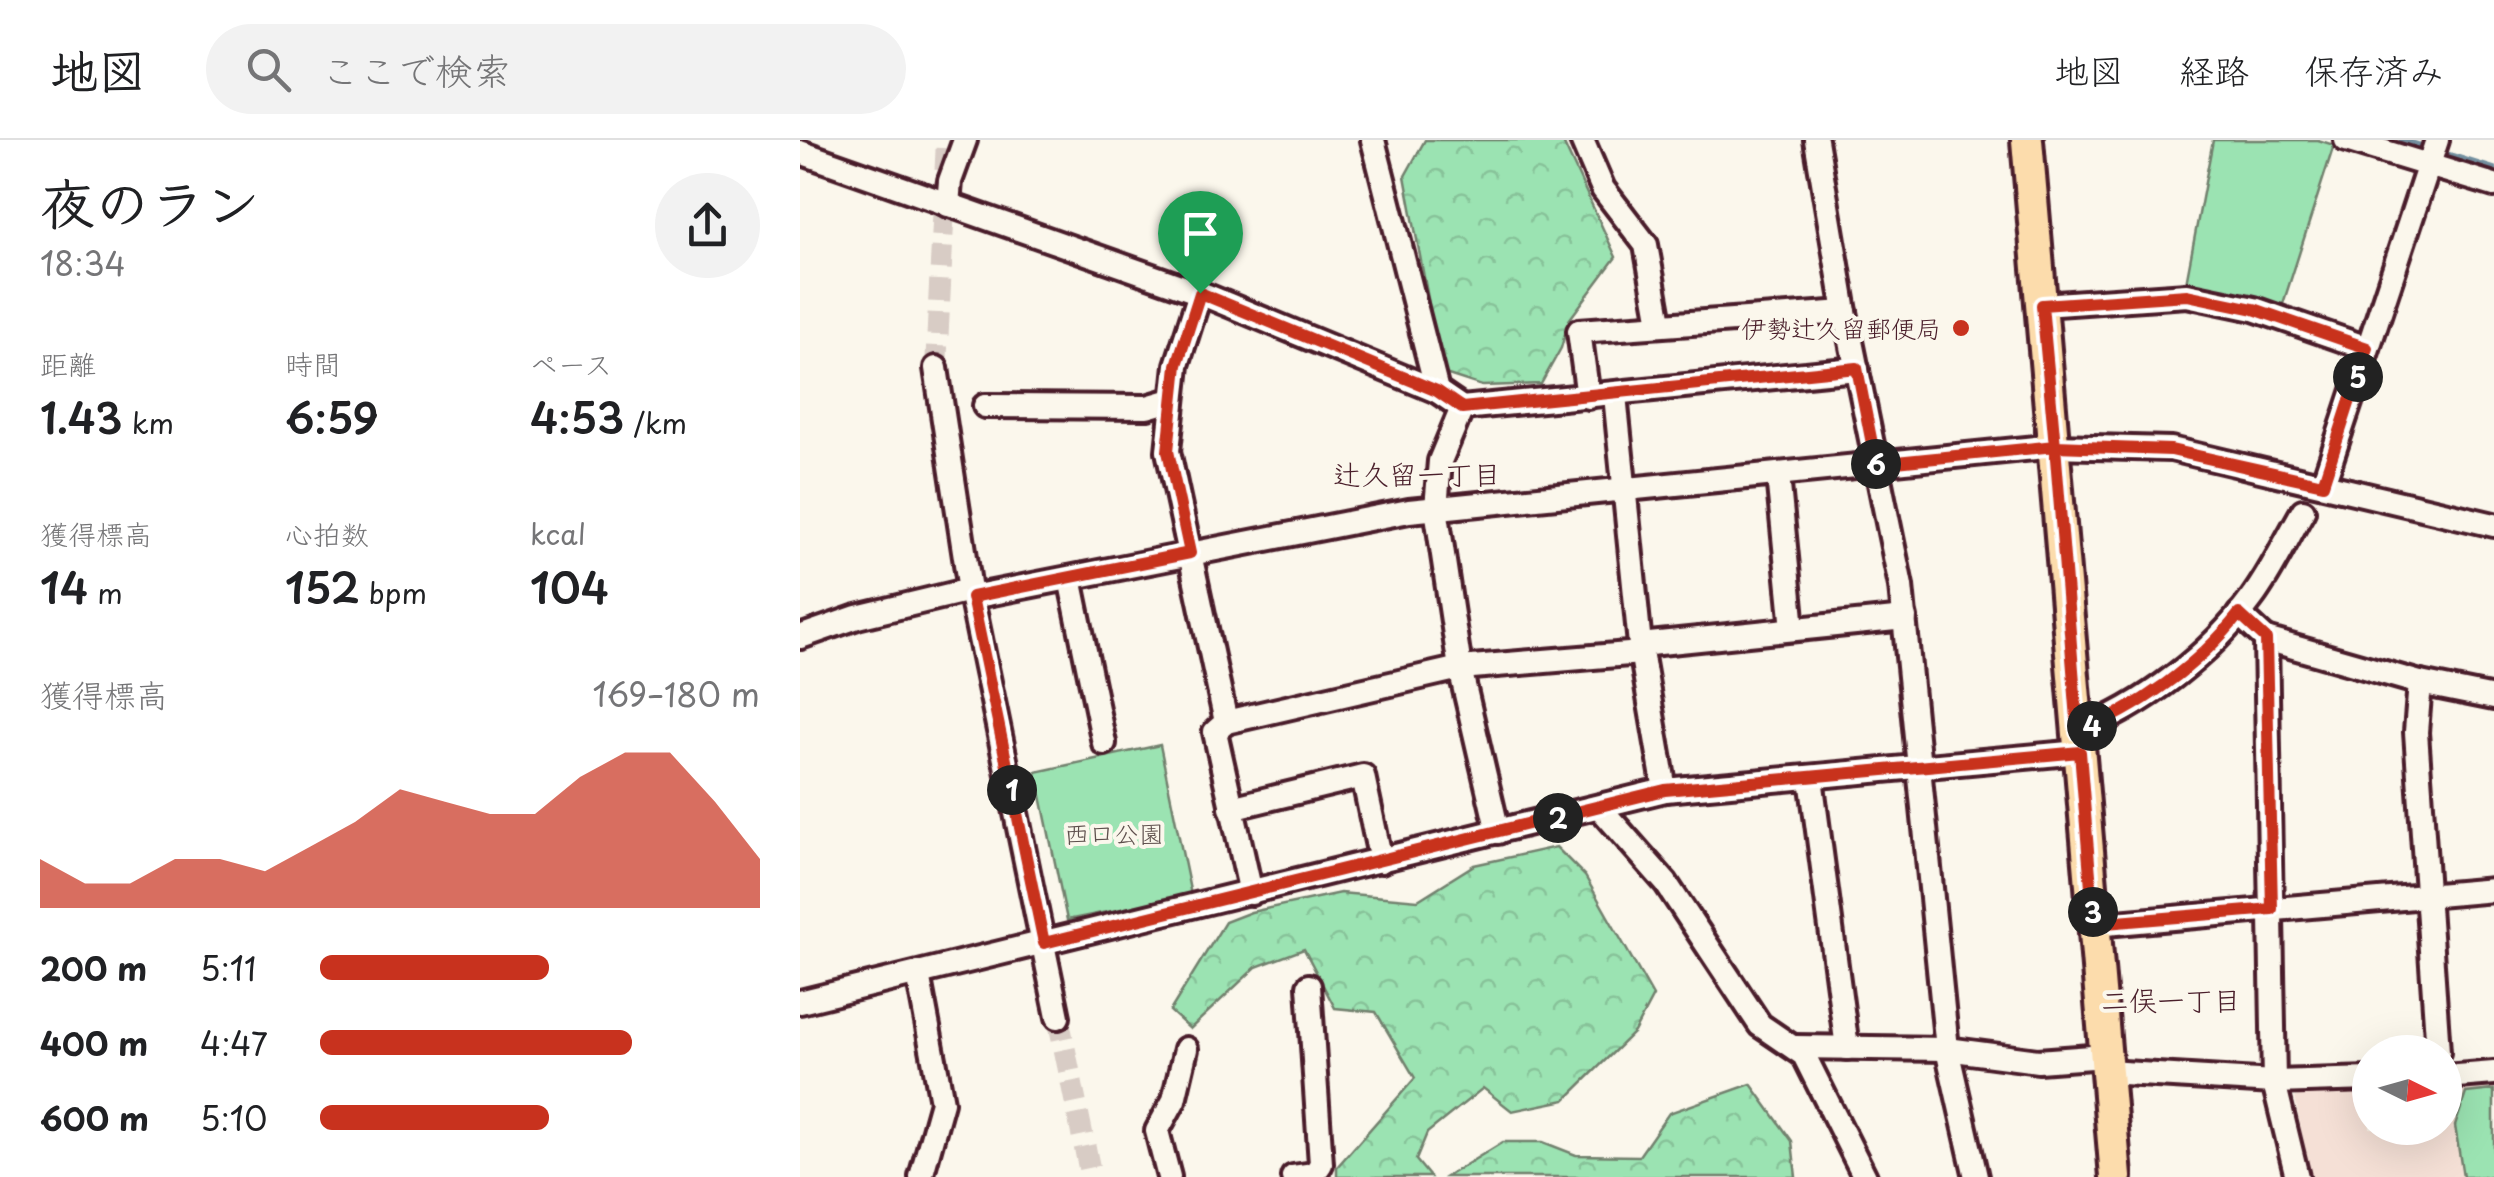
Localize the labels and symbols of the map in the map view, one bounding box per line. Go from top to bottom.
pin [1158,191,1243,294]
place label: 伊勢辻久留郵便局 [1741,309,1941,347]
marker: 伊勢辻久留郵便局 [1950,317,1972,339]
pin: 5 [2333,352,2383,402]
pin: 6 [1851,439,1901,489]
district label: 辻久留一丁目 [1333,452,1501,495]
pin: 4 [2067,701,2117,751]
pin: 1 [987,765,1037,815]
pin: 2 [1533,793,1583,843]
park label: 西口公園 [1064,814,1164,852]
pin: 3 [2068,887,2118,937]
district label: 二俣一丁目 [2101,978,2241,1021]
north arrow [2352,1035,2462,1145]

